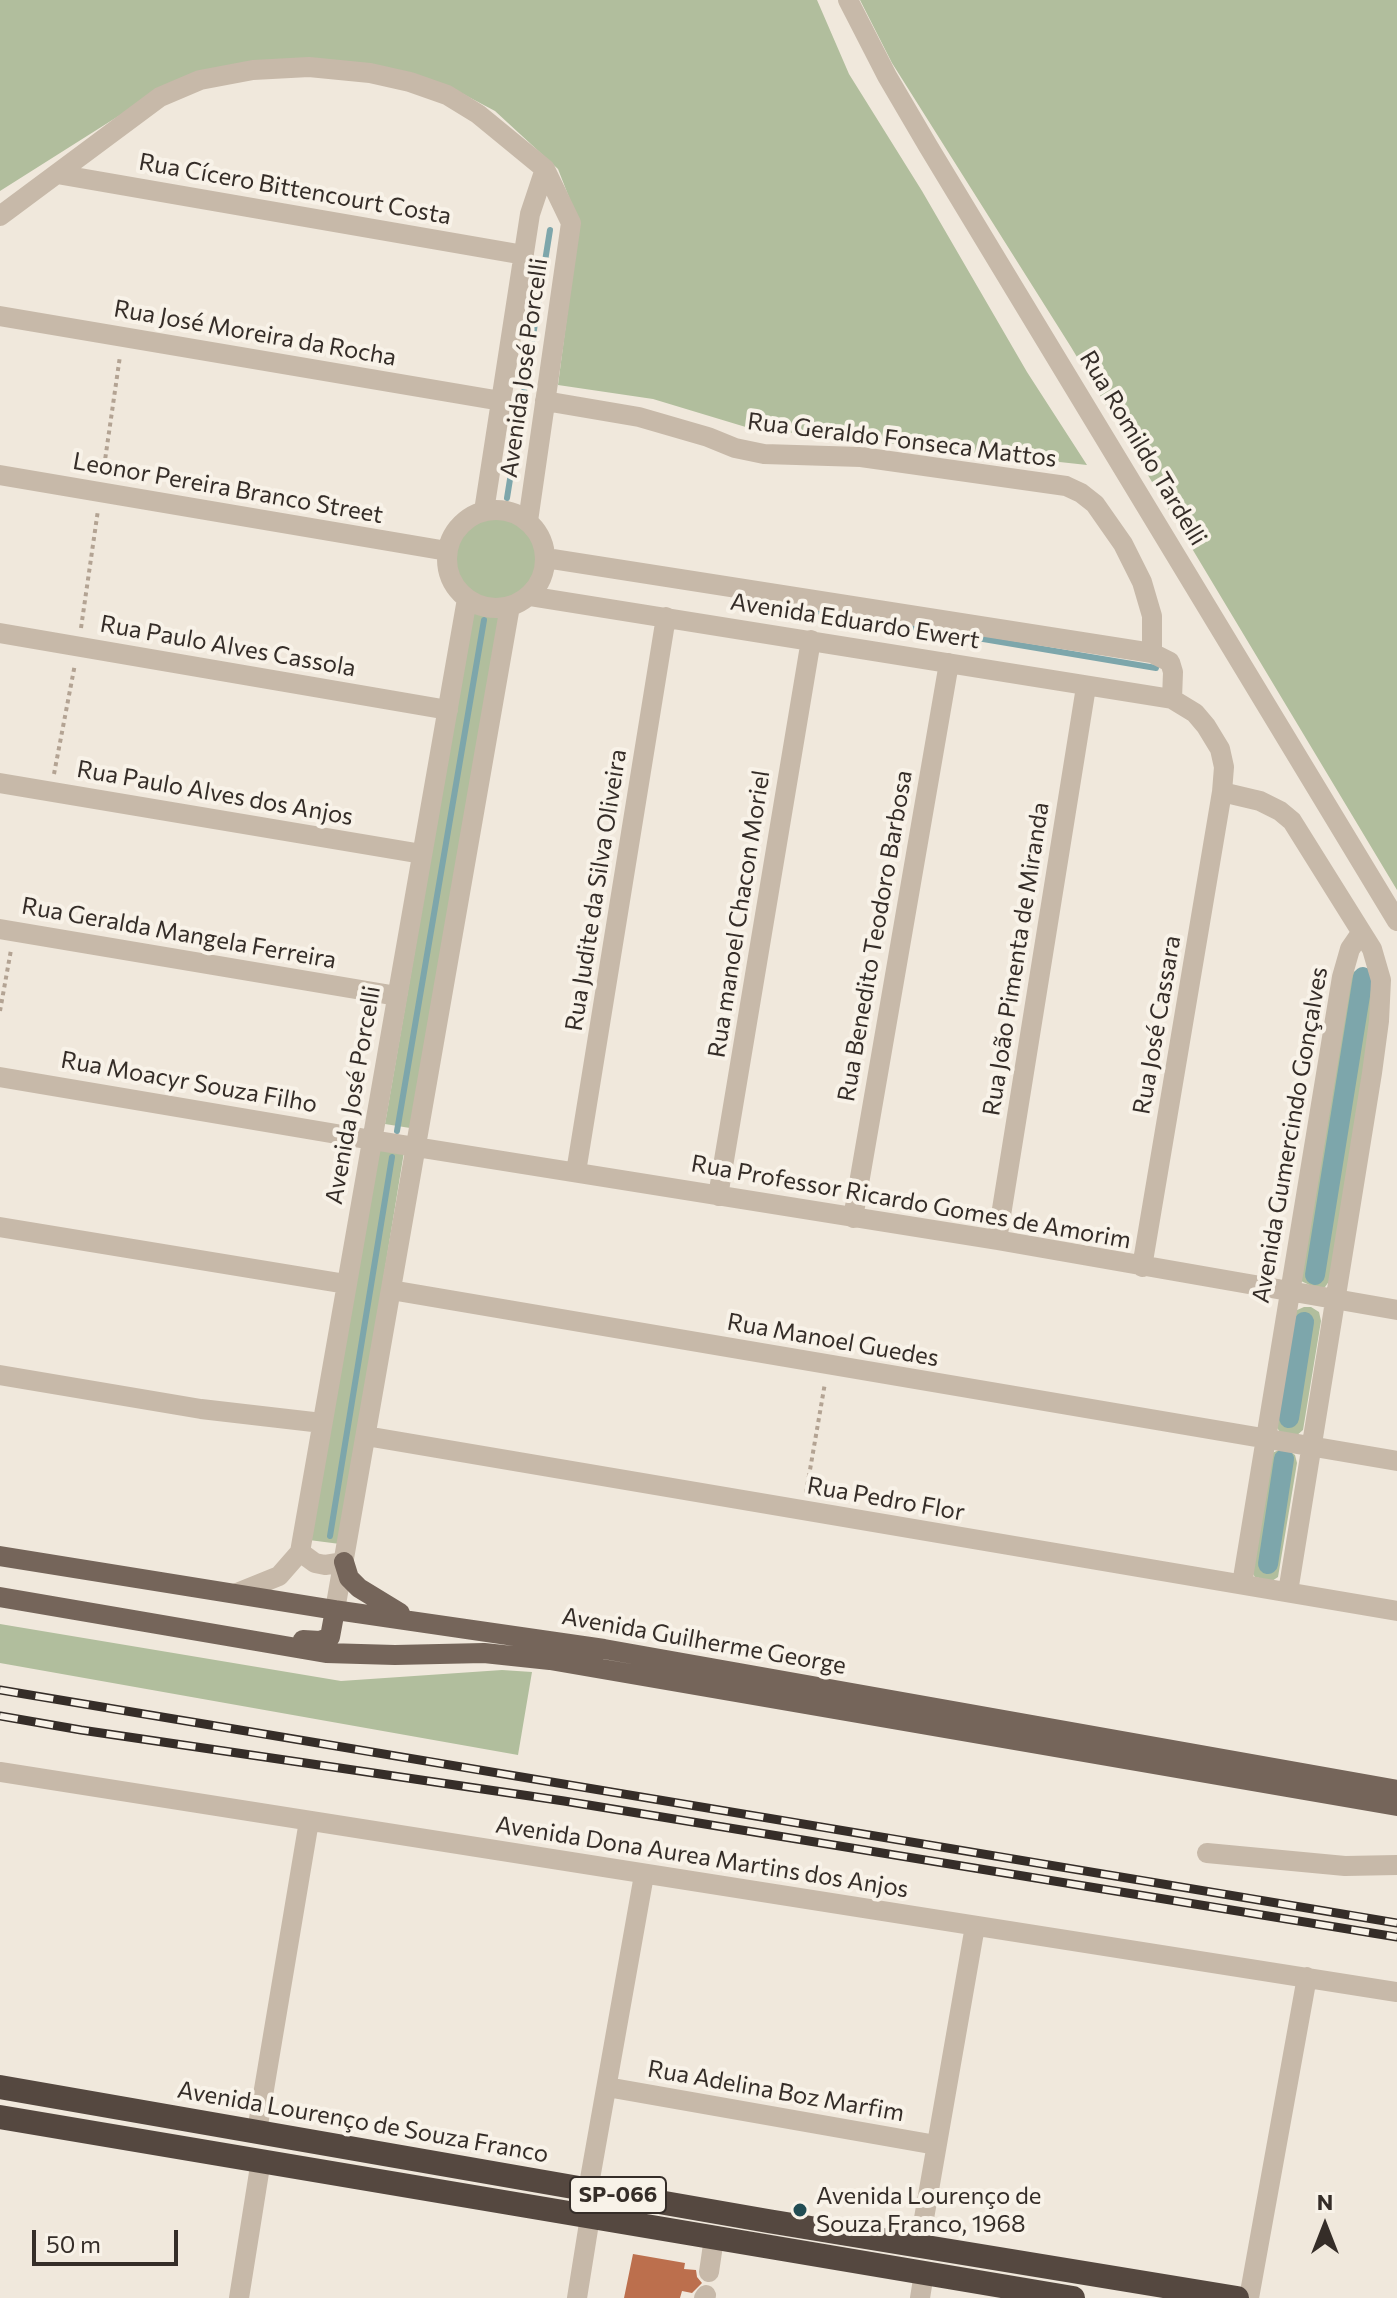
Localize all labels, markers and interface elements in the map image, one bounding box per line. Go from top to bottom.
street label: Rua Cícero Bittencourt Costa [137,147,453,231]
street label: Avenida José Porcelli [494,256,554,480]
street label: Rua José Moreira da Rocha [112,294,398,372]
street label: Rua Romildo Tardelli [1073,345,1213,551]
street label: Rua Geraldo Fonseca Mattos [746,407,1058,473]
street label: Leonor Pereira Branco Street [71,447,385,529]
street label: Avenida Eduardo Ewert [728,587,982,655]
street label: Rua Paulo Alves Cassola [98,609,358,683]
street label: Rua Judite da Silva Oliveira [559,747,633,1033]
street label: Rua Paulo Alves dos Anjos [75,754,355,832]
street label: Rua manoel Chacon Moriel [702,768,776,1060]
street label: Rua Benedito Teodoro Barbosa [832,768,918,1104]
street label: Rua João Pimenta de Miranda [977,800,1055,1118]
street label: Rua Geralda Mangela Ferreira [19,891,339,975]
street label: Rua José Cassara [1127,933,1187,1117]
street label: Avenida Gumercindo Gonçalves [1246,965,1334,1305]
street label: Avenida José Porcelli [320,983,386,1207]
street label: Rua Moacyr Souza Filho [59,1045,319,1119]
street label: Rua Professor Ricardo Gomes de Amorim [689,1149,1133,1255]
street label: Rua Manoel Guedes [725,1307,941,1373]
street label: Rua Pedro Flor [805,1471,967,1527]
street label: Avenida Guilherme George [560,1602,848,1680]
street label: Avenida Dona Aurea Martins dos Anjos [493,1810,911,1904]
street label: Rua Adelina Boz Marfim [645,2054,907,2128]
street label: Avenida Lourenço de Souza Franco [175,2075,551,2169]
road number: SP-066 [570,2177,666,2213]
place label: Avenida Lourenço de Souza Franco, 1968 [816,2182,1042,2238]
north arrow [1285,2186,1365,2266]
text: N [1317,2188,1333,2215]
marker: Avenida Lourenço de Souza Franco, 1968 [791,2201,809,2219]
scale bar [36,2214,182,2264]
text: 50 m [46,2229,101,2258]

